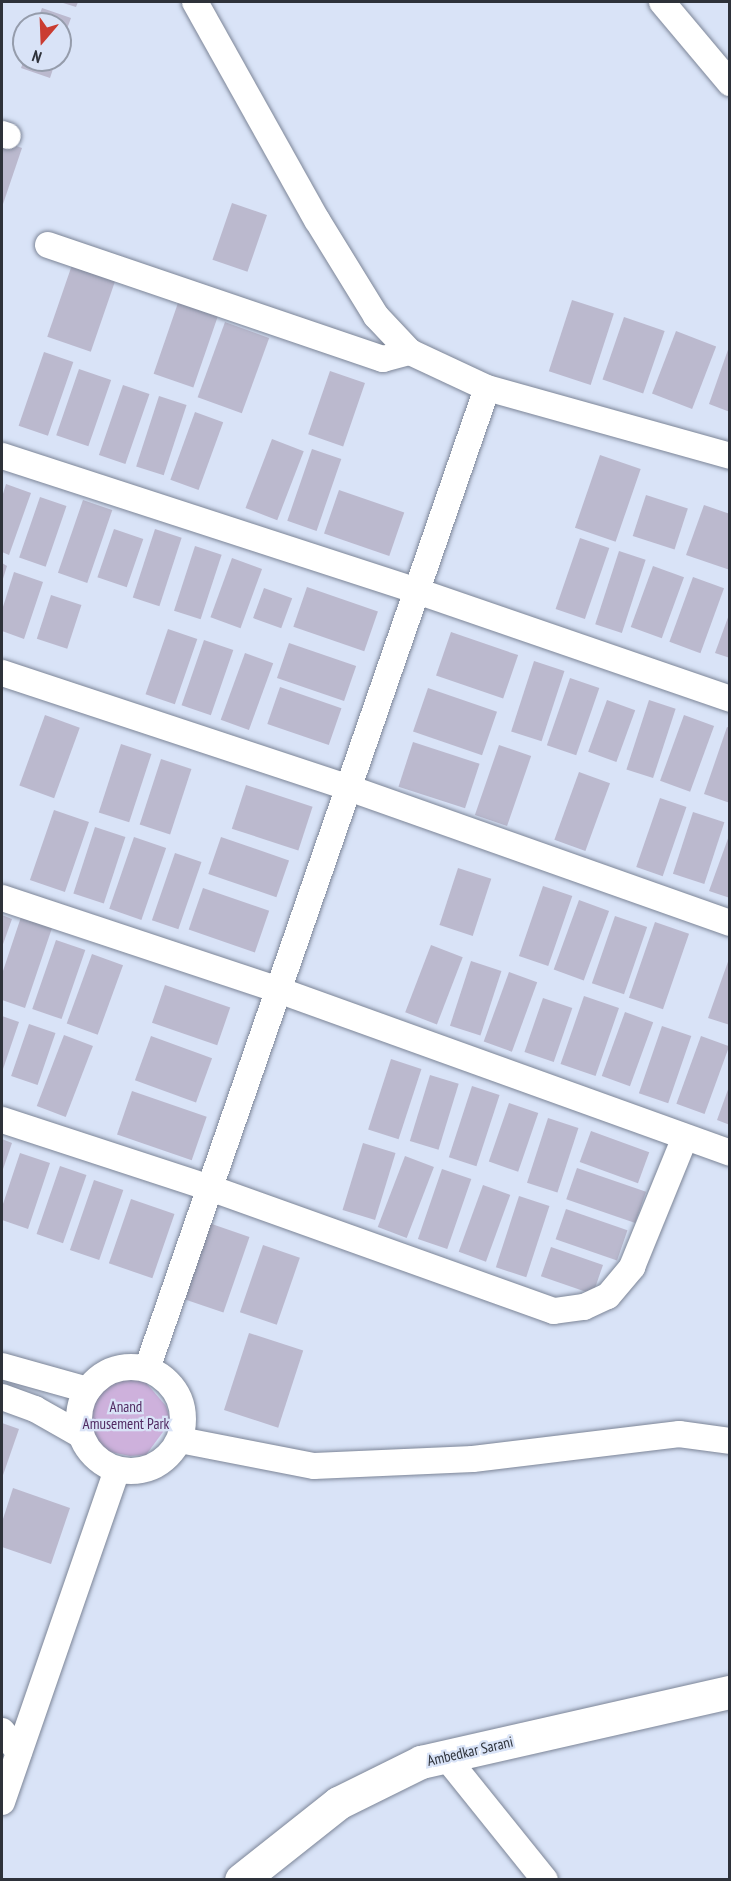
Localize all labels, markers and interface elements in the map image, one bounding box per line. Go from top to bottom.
north arrow [12,12,72,72]
text: N [29,46,44,68]
park label: Anand Amusement Park [83,1397,169,1432]
street label: Ambedkar Sarani [425,1732,515,1770]

